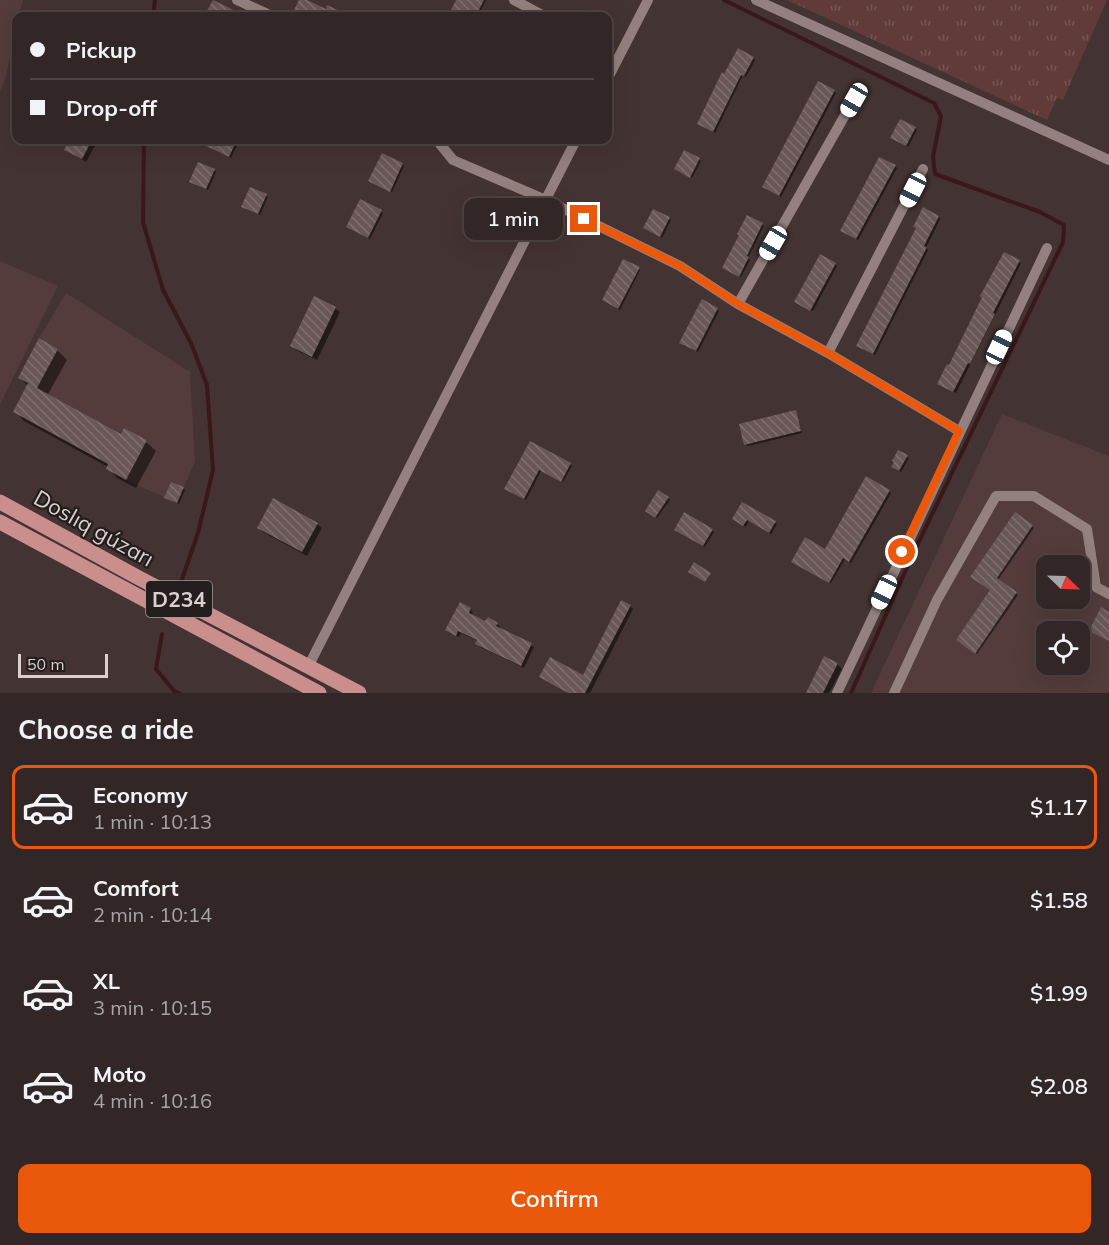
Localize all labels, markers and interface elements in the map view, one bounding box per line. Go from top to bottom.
text: Pickup [66,36,136,64]
car [837,80,871,120]
text: Drop-off [66,94,157,122]
car [897,170,929,210]
callout: 1 min [464,198,563,240]
route end [570,205,597,232]
text: 1 min [488,206,539,231]
car [756,223,790,263]
car [983,327,1015,367]
street label: Doslıq gúzarı [29,484,159,572]
route start [888,538,915,565]
north arrow [1036,555,1090,609]
map controls [1036,555,1090,675]
car [868,572,900,612]
road number: D234 [146,581,212,617]
button: locate [1036,621,1090,675]
scale bar [18,651,108,678]
text: 50 m [27,654,64,674]
text: Choose a ride [18,712,194,746]
icon: car [21,780,75,834]
text: Economy [93,781,188,809]
text: $1.17 [1030,793,1088,821]
text: 1 min · 10:13 [93,809,212,834]
icon: car [21,873,75,927]
text: Comfort [93,874,179,902]
text: $1.58 [1030,886,1088,914]
text: 2 min · 10:14 [93,902,212,927]
icon: car [21,966,75,1020]
text: XL [93,967,120,995]
text: $1.99 [1030,979,1088,1007]
text: 3 min · 10:15 [93,995,212,1020]
icon: car [21,1059,75,1113]
text: Moto [93,1060,146,1088]
text: $2.08 [1030,1072,1088,1100]
text: 4 min · 10:16 [93,1088,212,1113]
button: Confirm [18,1164,1091,1233]

